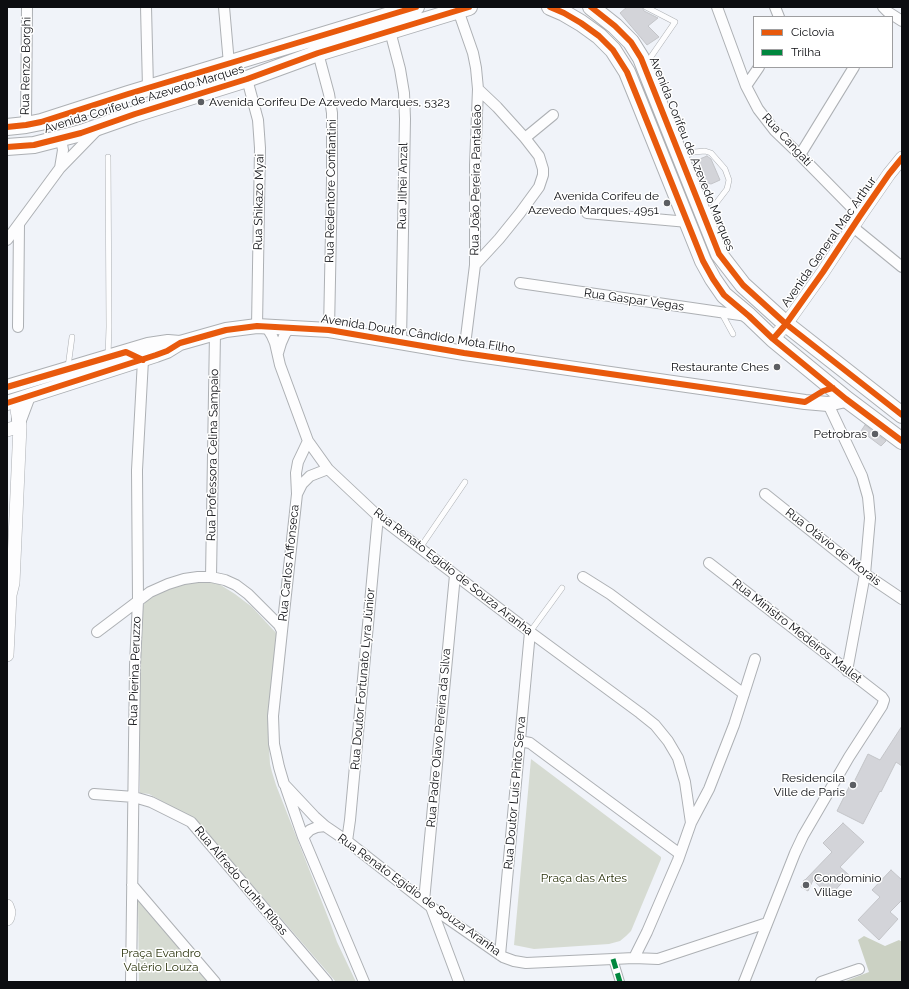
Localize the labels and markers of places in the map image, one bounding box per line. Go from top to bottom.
place label: Avenida Corifeu De Azevedo Marques, 5323 [209,95,450,109]
marker: Avenida Corifeu De Azevedo Marques, 5323 [196,97,206,107]
place label: Avenida Corifeu de Azevedo Marques, 4951 [528,189,659,217]
marker: Avenida Corifeu de Azevedo Marques, 4951 [662,198,672,208]
place label: Restaurante Ches [671,360,769,374]
marker: Restaurante Ches [772,362,782,372]
place label: Petrobras [814,427,867,441]
marker: Petrobras [870,429,880,439]
place label: Residencila Ville de Paris [773,771,845,799]
marker: Residencila Ville de Paris [848,780,858,790]
place label: Condomínio Village [814,871,881,899]
marker: Condomínio Village [801,880,811,890]

